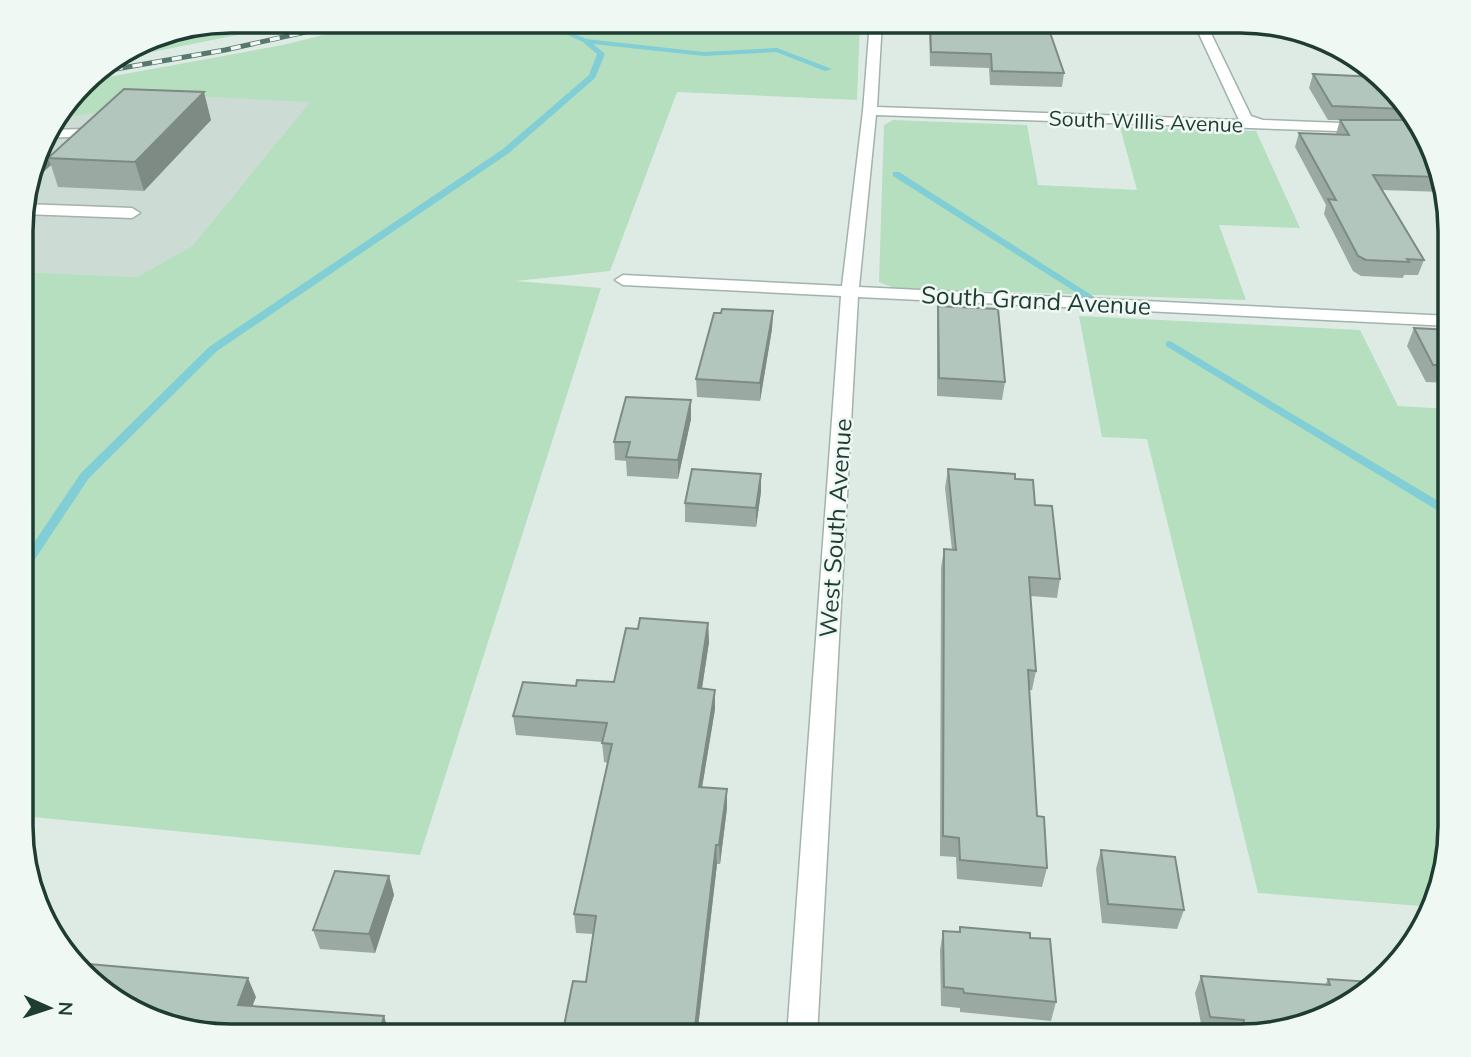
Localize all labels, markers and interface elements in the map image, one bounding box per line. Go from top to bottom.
street label: South Willis Avenue [1048,105,1244,137]
street label: South Grand Avenue [920,279,1152,321]
street label: West South Avenue [812,417,858,639]
north arrow [14,973,84,1043]
text: N [54,1001,78,1017]

